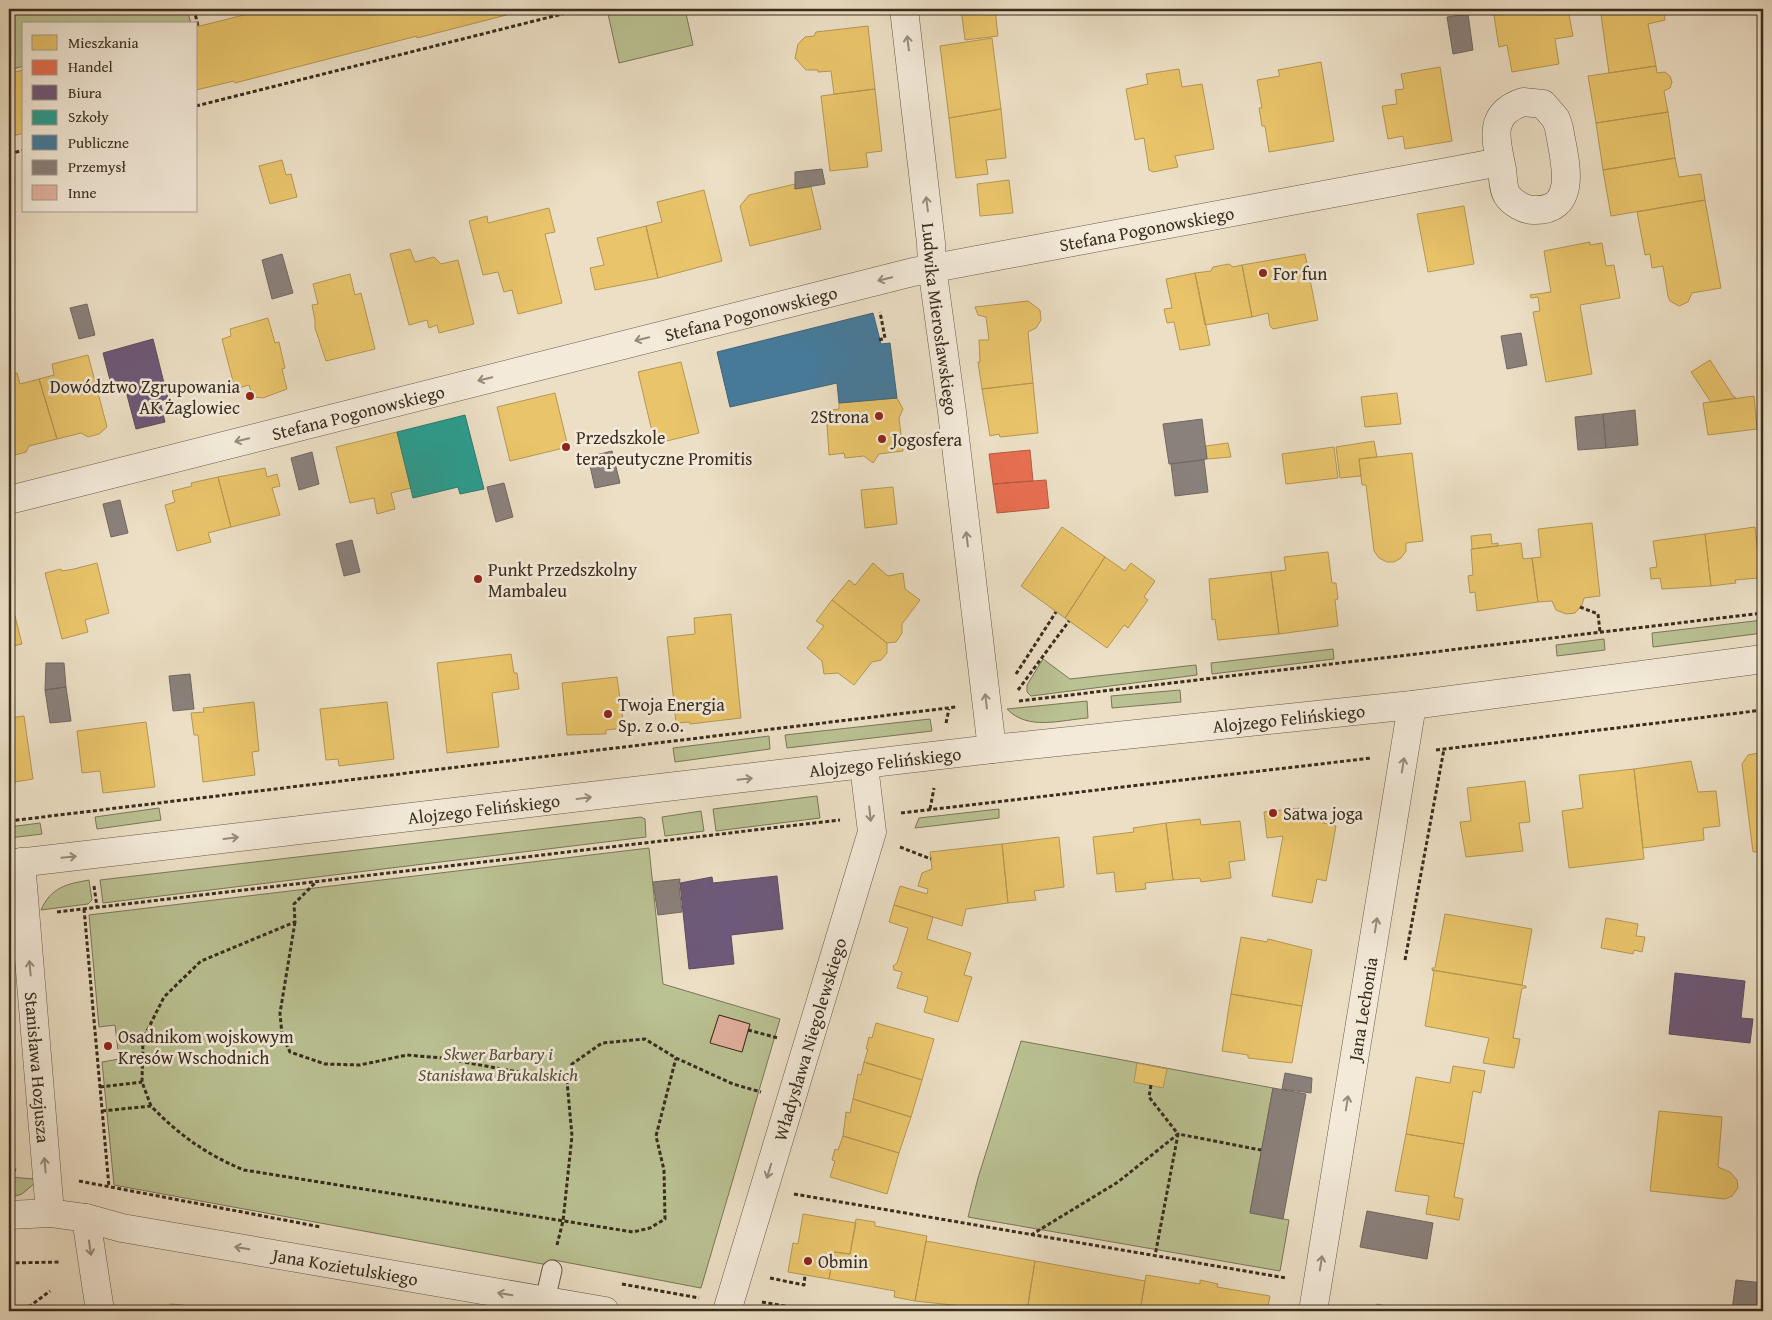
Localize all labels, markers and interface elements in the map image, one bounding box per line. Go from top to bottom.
legend [22,22,198,212]
text: Mieszkania [68,32,139,53]
one-way arrow [903,35,913,51]
text: Handel [68,56,113,77]
text: Biura [68,82,102,103]
text: Szkoły [68,106,109,127]
text: Publiczne [68,132,129,153]
text: Przemysł [68,156,127,177]
text: Inne [68,182,97,203]
one-way arrow [922,197,932,213]
street label: Stefana Pogonowskiego [1057,199,1236,258]
street label: Ludwika Mierosławskiego [915,221,966,417]
place label: For fun [1273,260,1327,287]
marker: For fun [1257,267,1269,279]
one-way arrow [877,274,893,284]
street label: Stefana Pogonowskiego [662,278,840,348]
one-way arrow [635,335,651,345]
place label: Dowództwo Zgrupowania AK Żaglowiec [50,373,240,421]
one-way arrow [477,375,493,384]
street label: Stefana Pogonowskiego [269,377,447,447]
marker: Dowództwo Zgrupowania AK Żaglowiec [244,390,256,402]
place label: 2Strona [810,403,869,430]
marker: 2Strona [873,410,885,422]
place label: Przedszkole terapeutyczne Promitis [576,424,752,472]
place label: Jogosfera [890,426,963,453]
marker: Jogosfera [876,433,888,445]
one-way arrow [235,436,251,446]
marker: Przedszkole terapeutyczne Promitis [560,441,572,453]
one-way arrow [962,532,972,548]
place label: Punkt Przedszkolny Mambaleu [488,556,637,604]
marker: Punkt Przedszkolny Mambaleu [472,573,484,585]
place label: Twoja Energia Sp. z o.o. [618,691,725,739]
one-way arrow [981,693,991,709]
street label: Alojzego Felińskiego [1211,697,1366,739]
marker: Twoja Energia Sp. z o.o. [602,708,614,720]
street label: Alojzego Felińskiego [807,739,963,784]
one-way arrow [1398,757,1408,773]
one-way arrow [737,774,753,784]
street label: Alojzego Felińskiego [406,786,561,831]
one-way arrow [575,793,591,803]
place label: Satwa joga [1283,800,1364,827]
one-way arrow [866,806,875,822]
marker: Satwa joga [1267,807,1279,819]
one-way arrow [223,833,239,843]
one-way arrow [61,852,77,862]
one-way arrow [1372,917,1382,933]
street label: Władysława Niegolewskiego [766,934,853,1144]
street label: Jana Lechonia [1340,955,1384,1065]
one-way arrow [25,960,34,976]
street label: Stanisława Hozjusza [18,991,58,1144]
place label: Osadnikom wojskowym Kresów Wschodnich [118,1023,294,1071]
marker: Osadnikom wojskowym Kresów Wschodnich [102,1040,114,1052]
park label: Skwer Barbary i Stanisława Brukalskich [418,1040,578,1088]
one-way arrow [1343,1095,1353,1111]
one-way arrow [41,1157,50,1173]
one-way arrow [764,1163,774,1179]
one-way arrow [86,1239,96,1255]
street label: Jana Kozietulskiego [269,1240,420,1292]
one-way arrow [234,1243,250,1253]
place label: Obmin [818,1248,868,1275]
marker: Obmin [802,1255,814,1267]
one-way arrow [1317,1256,1327,1272]
one-way arrow [498,1288,514,1298]

